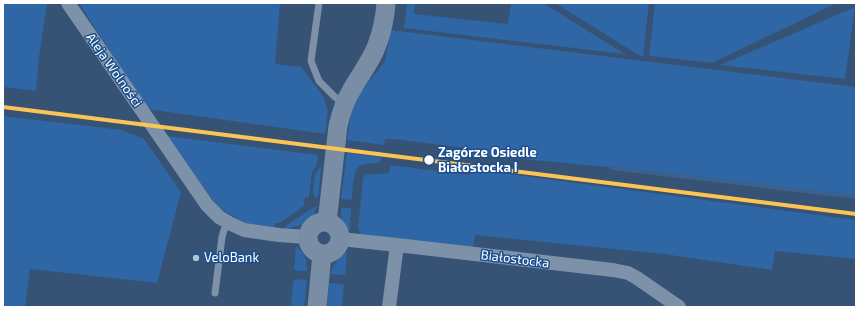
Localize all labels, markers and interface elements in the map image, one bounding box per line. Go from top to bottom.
street label: Aleja Wolności [83,30,145,110]
place label: Zagórze Osiedle Białostocka I [438,145,537,176]
marker: Zagórze Osiedle Białostocka I [422,153,436,167]
street label: Białostocka [480,247,550,271]
place label: VeloBank [204,250,259,266]
marker: VeloBank [191,253,201,263]

